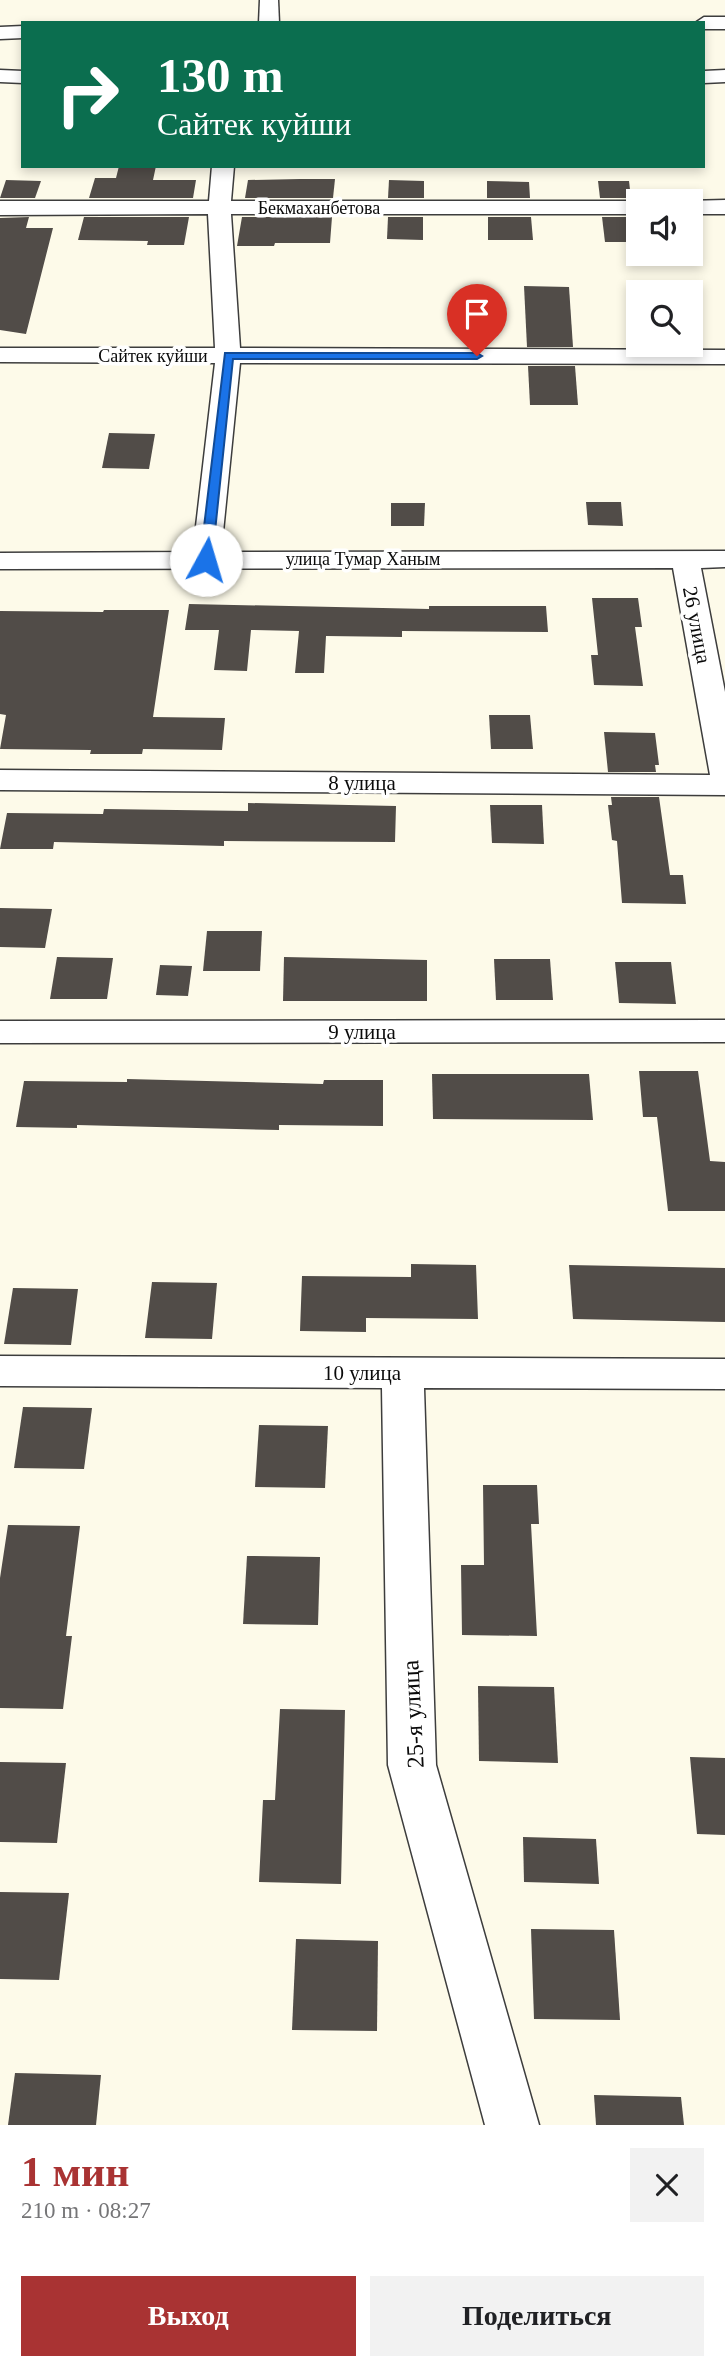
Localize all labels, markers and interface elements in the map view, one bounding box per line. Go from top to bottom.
text: 130 m [157,48,284,103]
icon: right [42,49,133,140]
text: Сайтек куйши [157,106,351,142]
map controls [626,189,703,357]
button: sound [626,189,703,266]
street label: Бекмаханбетова [258,198,380,218]
button: search [626,280,703,357]
pin [447,284,507,356]
icon: arrive [458,295,496,333]
street label: Сайтек куйши [98,346,208,366]
position arrow [169,523,243,597]
street label: улица Тумар Ханым [286,549,440,569]
street label: 26 улица [678,584,716,666]
street label: 8 улица [328,771,396,795]
street label: 9 улица [328,1020,396,1044]
street label: 10 улица [323,1361,402,1385]
street label: 25-я улица [397,1659,429,1769]
button: close [630,2148,704,2222]
text: 1 мин [21,2149,130,2195]
text: 210 m · 08:27 [21,2198,151,2223]
button: Выход [21,2276,356,2356]
button: Поделиться [370,2276,704,2356]

